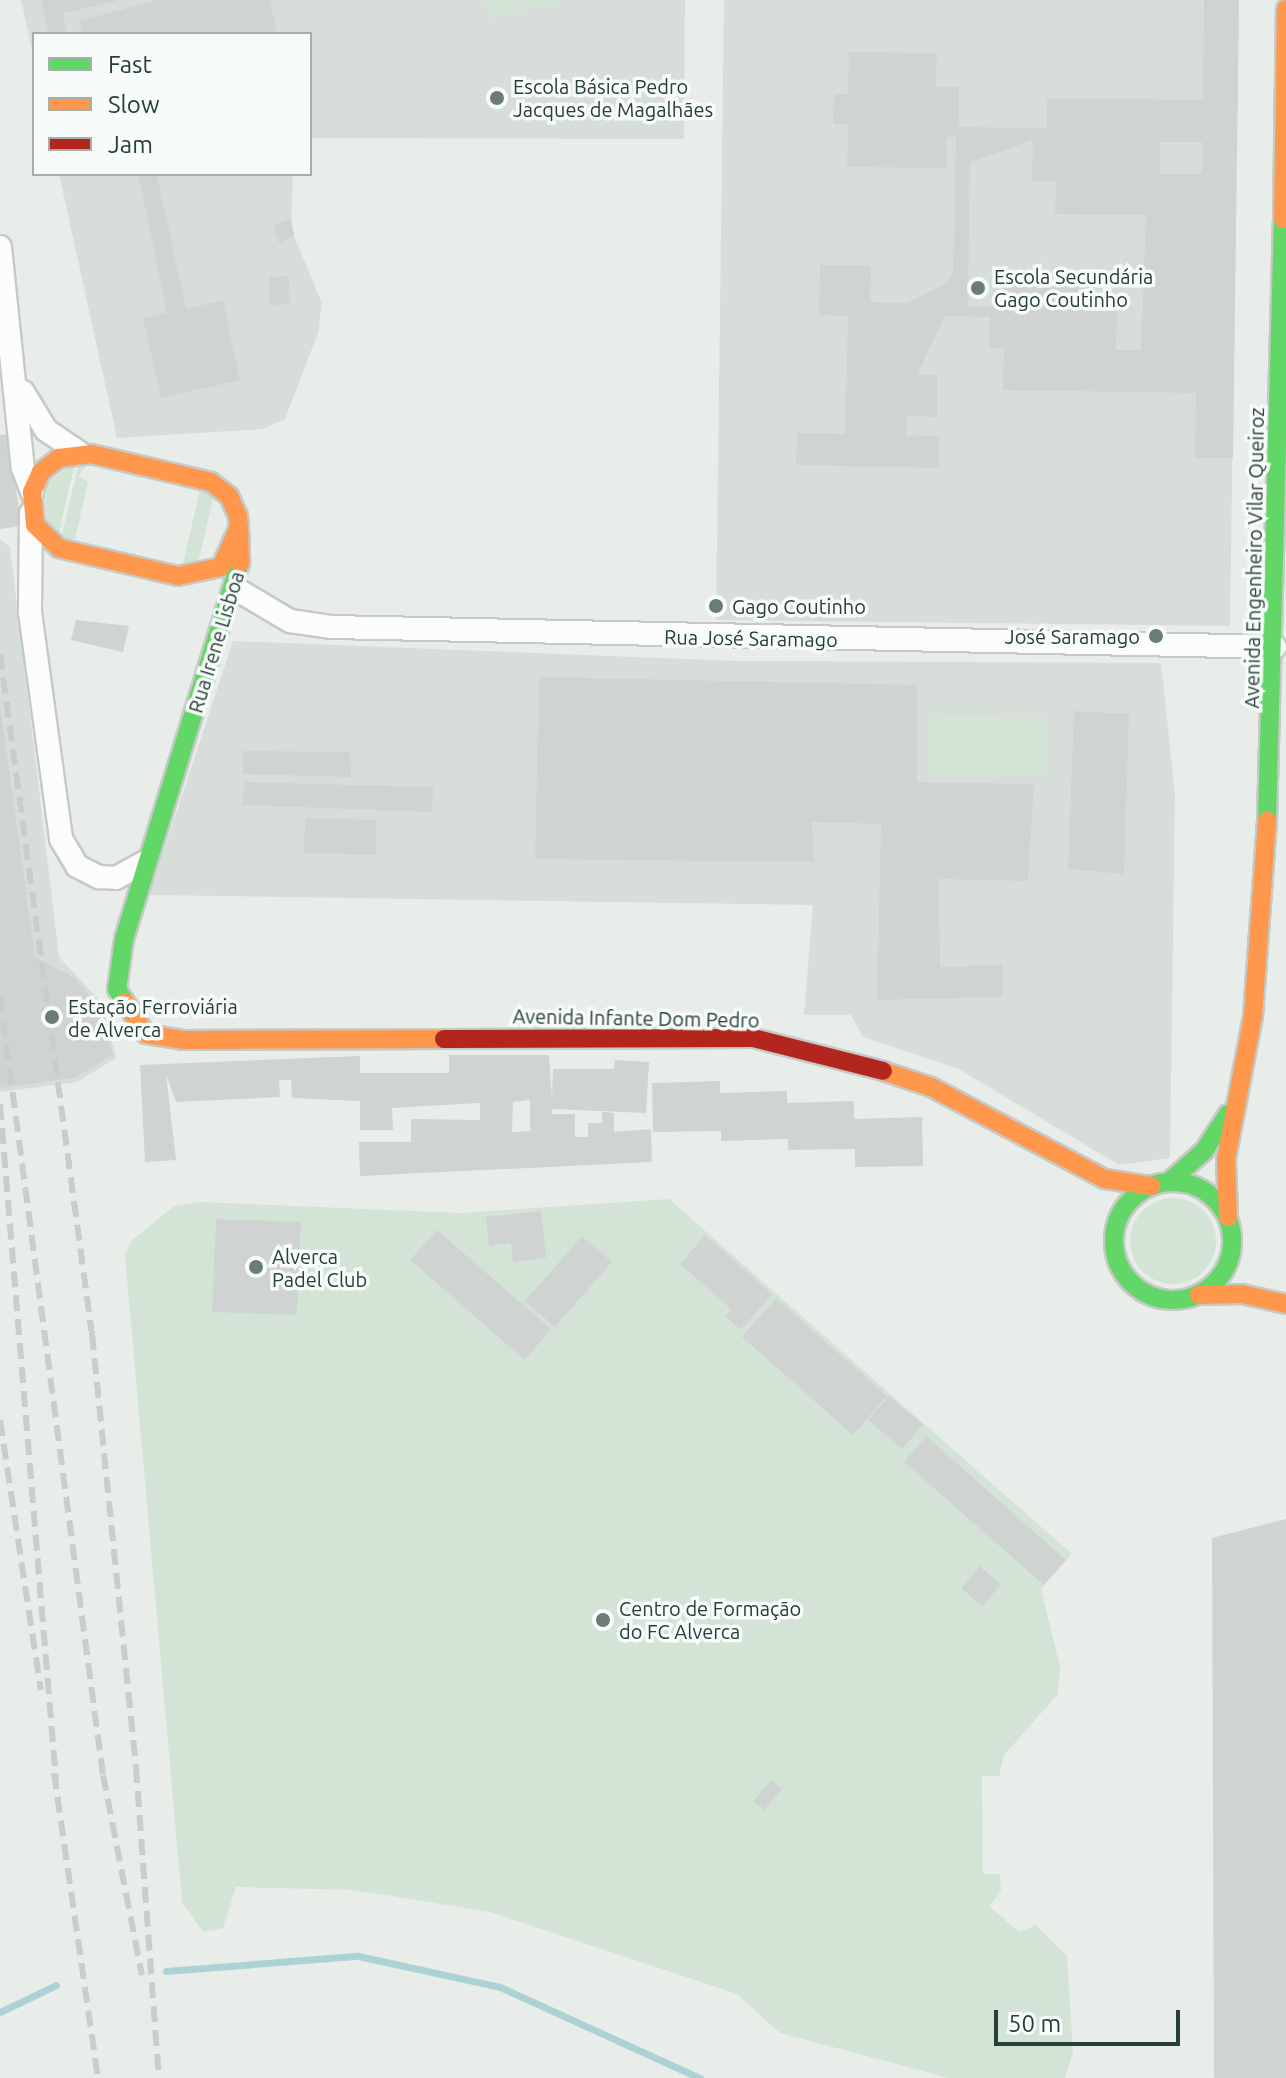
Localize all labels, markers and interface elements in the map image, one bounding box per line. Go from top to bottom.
legend [32,32,312,176]
text: Fast [108,51,152,78]
place label: Escola Básica Pedro Jacques de Magalhães [513,74,713,121]
marker: Escola Básica Pedro Jacques de Magalhães [488,89,506,107]
text: Slow [108,91,160,118]
text: Jam [108,131,153,158]
place label: Escola Secundária Gago Coutinho [994,264,1153,311]
marker: Escola Secundária Gago Coutinho [969,279,987,297]
street label: Avenida Engenheiro Vilar Queiroz [1239,407,1269,709]
street label: Rua Irene Lisboa [183,568,249,716]
place label: Gago Coutinho [732,594,866,618]
marker: Gago Coutinho [707,597,725,615]
street label: Rua José Saramago [664,624,838,652]
place label: José Saramago [1005,624,1140,648]
marker: José Saramago [1147,627,1165,645]
place label: Estação Ferroviária de Alverca [68,994,238,1041]
street label: Avenida Infante Dom Pedro [512,1004,760,1032]
marker: Estação Ferroviária de Alverca [43,1008,61,1026]
place label: Alverca Padel Club [272,1244,367,1291]
marker: Alverca Padel Club [247,1258,265,1276]
place label: Centro de Formação do FC Alverca [619,1596,801,1643]
marker: Centro de Formação do FC Alverca [594,1611,612,1629]
scale bar [998,1994,1184,2044]
text: 50 m [1008,2010,1061,2037]

